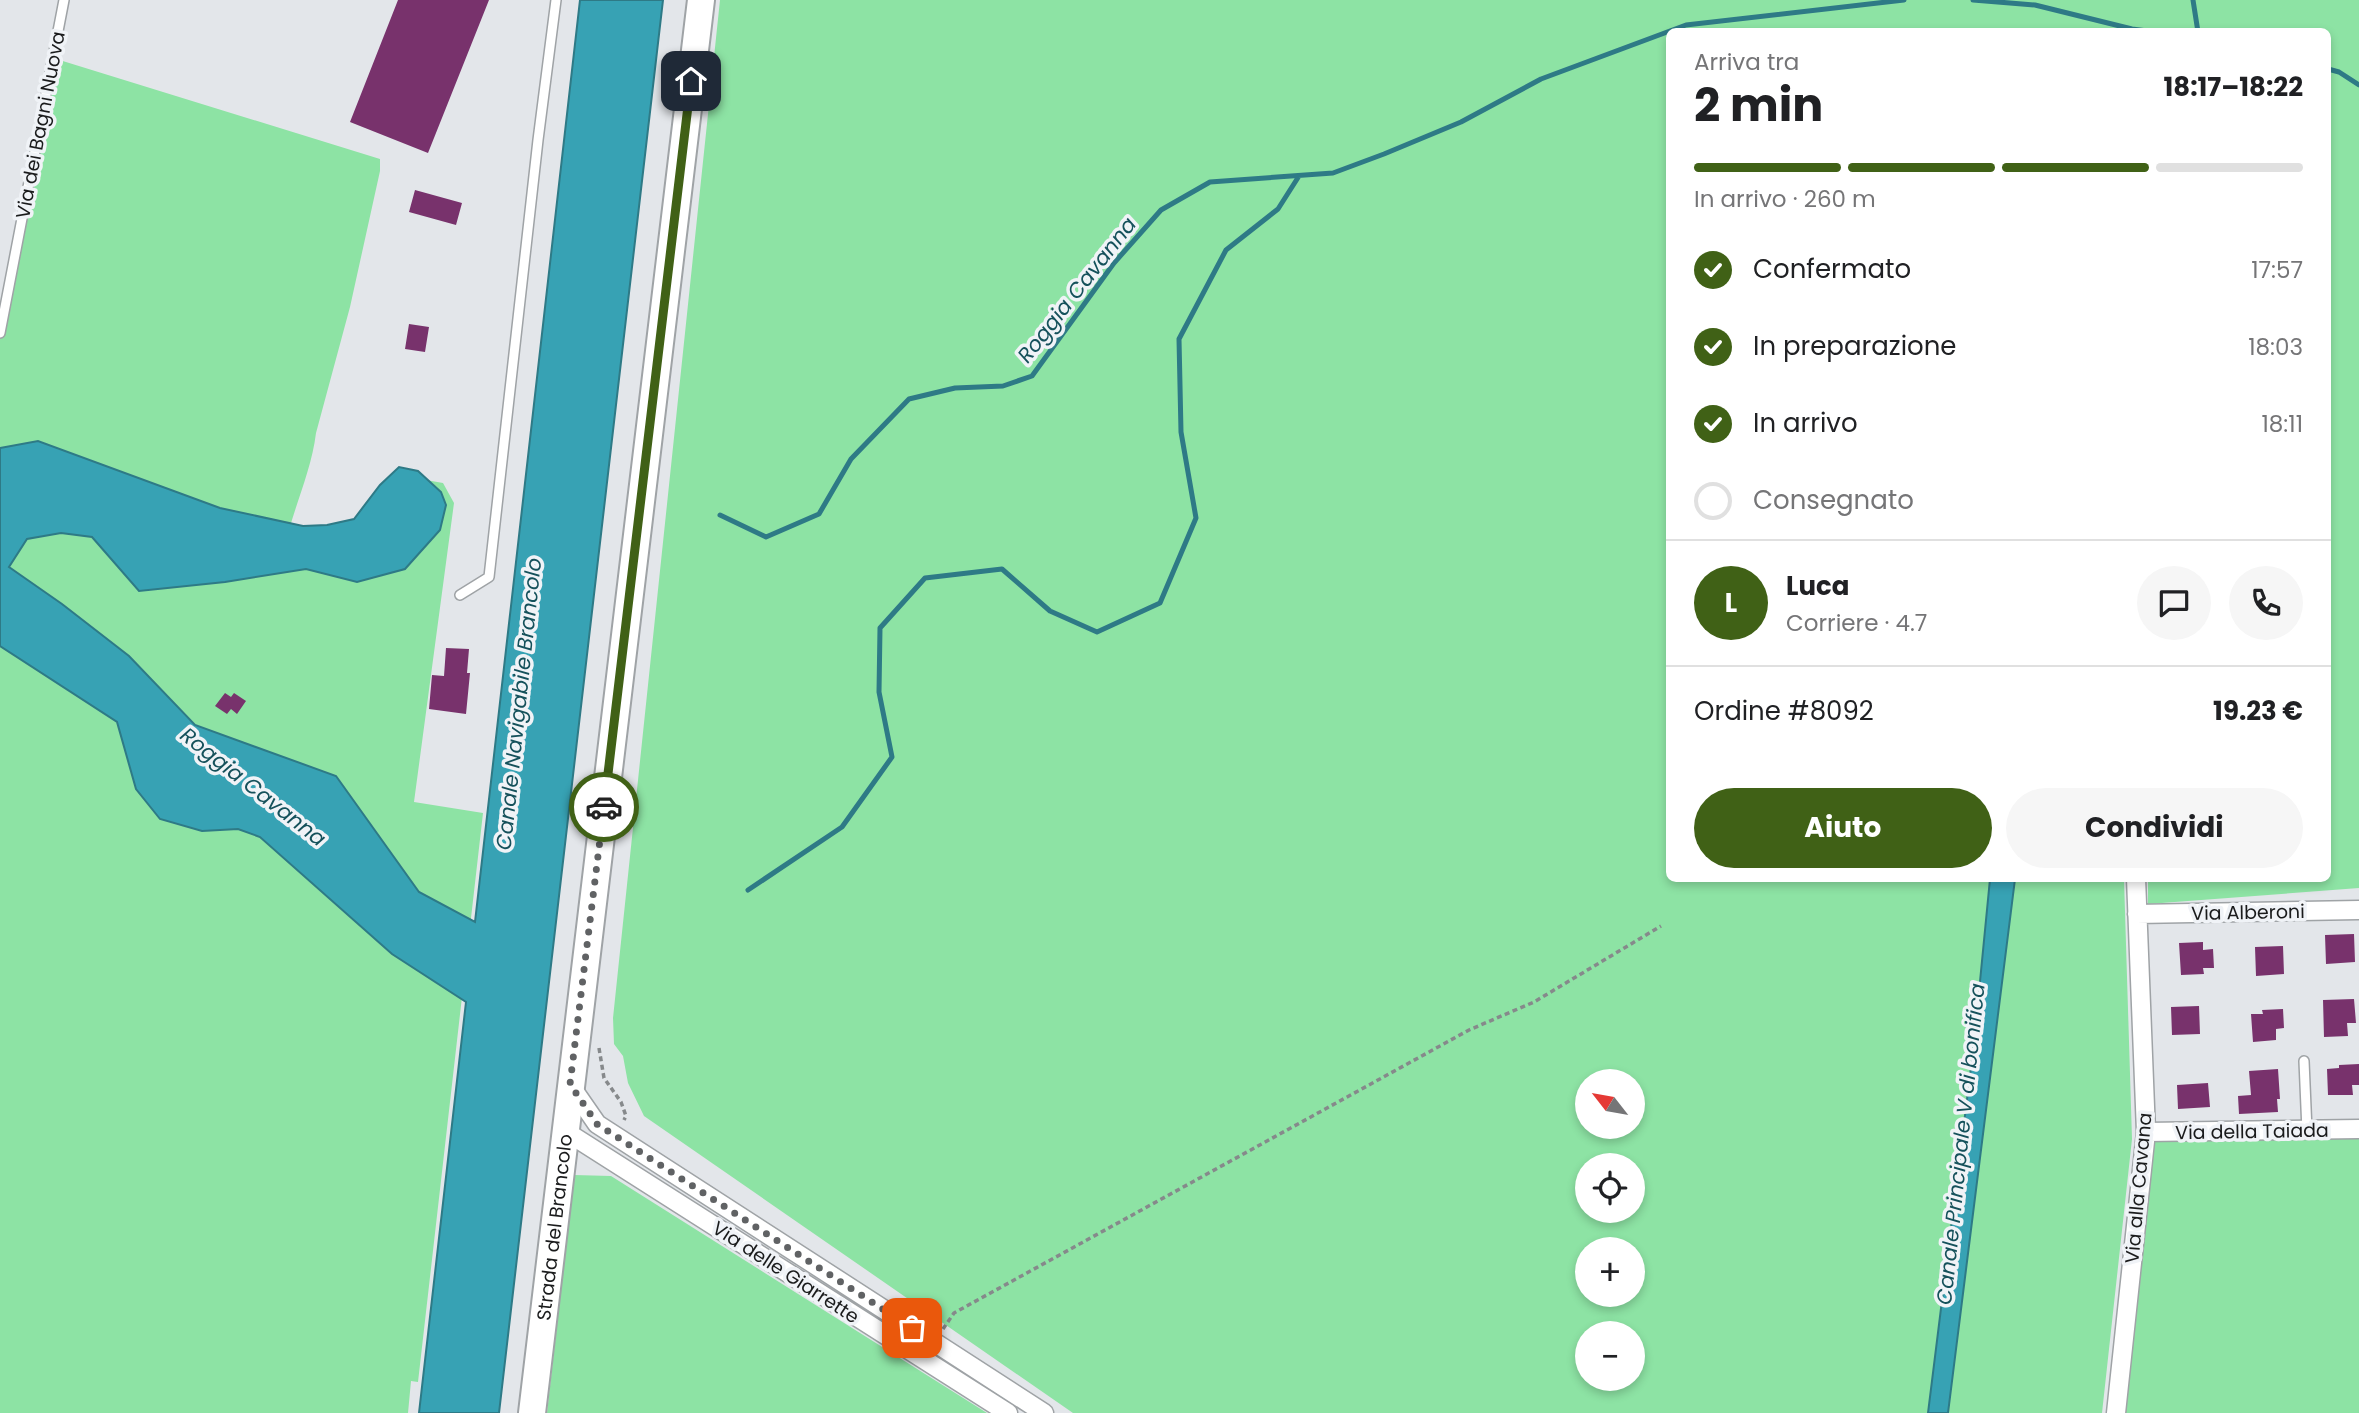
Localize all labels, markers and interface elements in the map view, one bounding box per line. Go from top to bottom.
street label: Via dei Bagni Nuova [9,29,72,221]
text: Arriva tra [1694,46,1799,78]
pin [661,51,721,111]
icon: home [672,62,710,100]
text: 18:17–18:22 [2164,69,2303,105]
text: 2 min [1694,73,1823,137]
text: In arrivo · 260 m [1694,183,1876,215]
water label: Roggia Cavanna [1010,211,1143,369]
icon: check [1694,251,1732,289]
text: Confermato [1753,251,1911,287]
text: 17:57 [2251,254,2303,286]
icon: check [1694,328,1732,366]
text: In preparazione [1753,328,1956,364]
text: 18:03 [2248,331,2303,363]
icon: check [1694,405,1732,443]
text: In arrivo [1753,405,1858,441]
text: 18:11 [2262,408,2303,440]
text: Consegnato [1753,482,1914,518]
water label: Canale Navigabile Brancolo [489,556,548,852]
button: chat [2137,566,2211,640]
button: phone [2229,566,2303,640]
text: Luca [1786,568,1849,604]
text: L [1725,585,1737,621]
text: Corriere · 4.7 [1786,607,1927,639]
text: Ordine #8092 [1694,693,1874,729]
text: 19.23 € [2213,693,2303,729]
water label: Roggia Cavanna [174,720,332,853]
courier [569,772,639,842]
icon: car [585,788,623,826]
button: Aiuto [1694,788,1992,868]
button: Condividi [2006,788,2303,868]
street label: Via Alberoni [2191,898,2305,927]
water label: Canale Principale V di bonifica [1929,982,1992,1306]
north arrow [1575,1069,1645,1139]
map controls [1575,1069,1645,1391]
street label: Via alla Cavana [2118,1111,2159,1265]
street label: Via della Taiada [2175,1117,2329,1146]
street label: Strada del Brancolo [530,1133,579,1322]
button: locate [1575,1153,1645,1223]
street label: Via delle Giarrette [707,1215,864,1330]
button: + [1575,1237,1645,1307]
pin [882,1298,942,1358]
icon: bag [893,1309,931,1347]
button: − [1575,1321,1645,1391]

